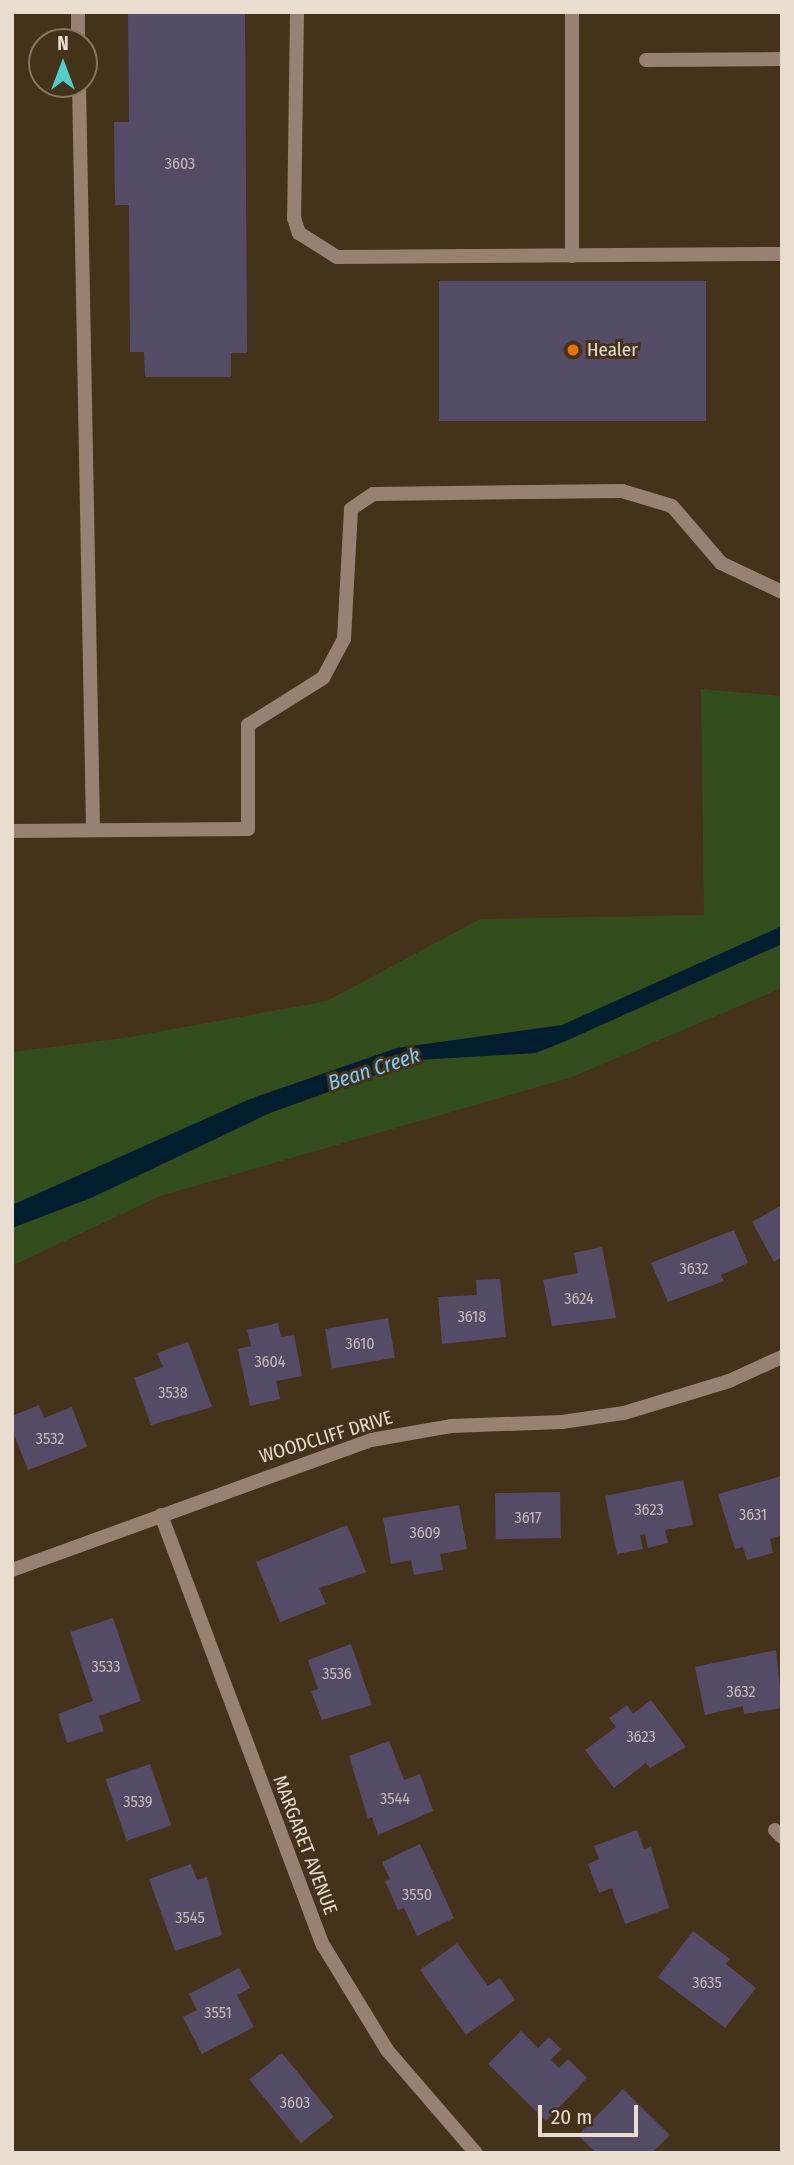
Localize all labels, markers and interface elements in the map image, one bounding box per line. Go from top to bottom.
north arrow [28,28,98,98]
text: N [57,32,69,55]
house number: 3603 [165,154,195,174]
place label: Healer [587,339,638,361]
marker: Healer [565,342,581,358]
water label: Bean Creek [325,1042,423,1096]
house number: 3632 [679,1259,709,1279]
house number: 3624 [564,1289,594,1309]
house number: 3618 [458,1307,486,1327]
house number: 3610 [345,1334,375,1354]
house number: 3604 [254,1352,286,1372]
house number: 3538 [158,1383,188,1403]
street label: WOODCLIFF DRIVE [257,1406,395,1468]
house number: 3532 [36,1429,64,1449]
house number: 3623 [634,1500,664,1520]
house number: 3631 [739,1505,767,1525]
house number: 3617 [514,1508,542,1528]
house number: 3609 [409,1523,441,1543]
house number: 3533 [92,1657,120,1677]
house number: 3536 [322,1664,352,1684]
house number: 3632 [726,1682,756,1702]
house number: 3623 [626,1727,656,1747]
street label: MARGARET AVENUE [268,1772,342,1918]
house number: 3544 [380,1789,410,1809]
house number: 3539 [123,1792,153,1812]
house number: 3550 [402,1885,432,1905]
house number: 3545 [175,1908,205,1928]
house number: 3635 [692,1973,722,1993]
house number: 3551 [204,2003,232,2023]
scale bar [542,2092,642,2136]
house number: 3603 [280,2093,310,2113]
text: 20 m [551,2104,592,2130]

